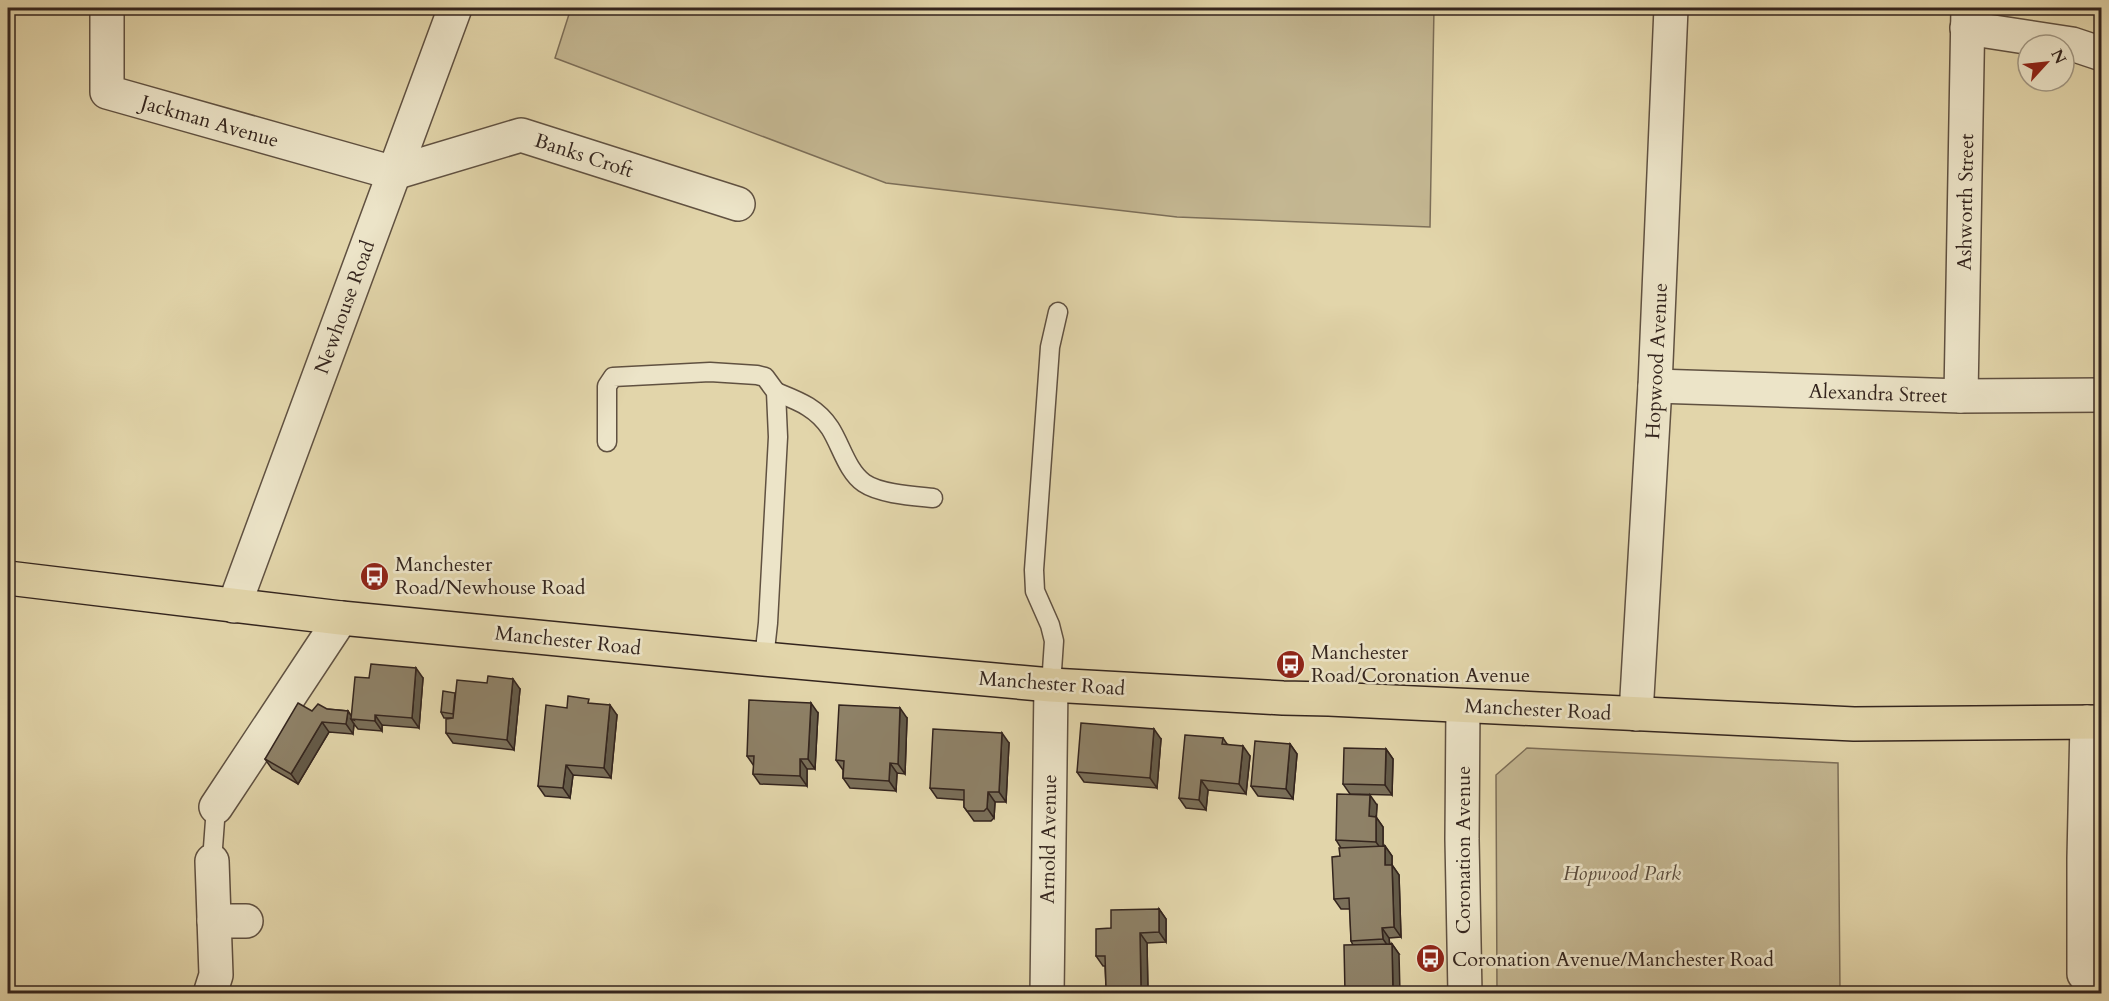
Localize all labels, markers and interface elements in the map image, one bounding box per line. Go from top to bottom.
north arrow [2016,33,2076,93]
text: N [2046,45,2071,68]
street label: Jackman Avenue [135,88,282,154]
street label: Banks Croft [531,127,637,184]
street label: Ashworth Street [1951,133,1980,271]
street label: Newhouse Road [308,236,381,378]
street label: Hopwood Avenue [1639,282,1674,440]
street label: Alexandra Street [1808,378,1948,409]
place label: Manchester Road/Newhouse Road [395,551,586,601]
bus stop icon: Manchester Road/Newhouse Road [358,560,390,592]
street label: Manchester Road [494,619,643,662]
place label: Manchester Road/Coronation Avenue [1311,639,1530,689]
bus stop icon: Manchester Road/Coronation Avenue [1274,648,1306,680]
street label: Manchester Road [978,665,1126,702]
street label: Manchester Road [1464,692,1612,727]
street label: Coronation Avenue [1450,766,1477,934]
street label: Arnold Avenue [1034,774,1063,904]
park label: Hopwood Park [1563,860,1681,887]
bus stop icon: Coronation Avenue/Manchester Road [1415,943,1447,975]
place label: Coronation Avenue/Manchester Road [1452,946,1774,973]

